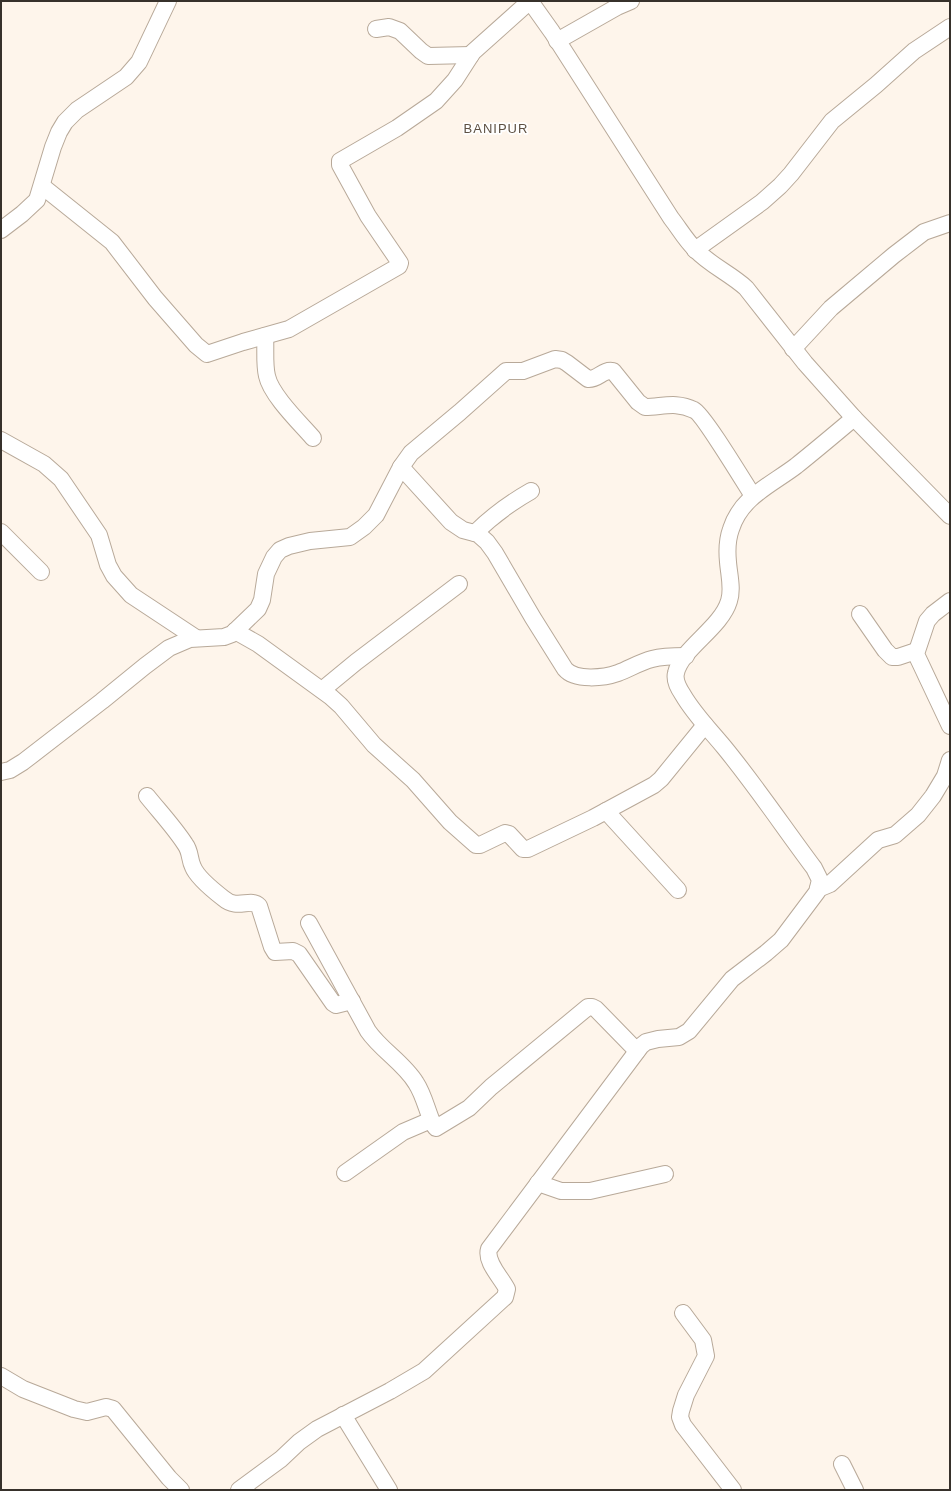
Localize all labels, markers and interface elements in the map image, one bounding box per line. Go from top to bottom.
district label: BANIPUR [464,121,528,136]

